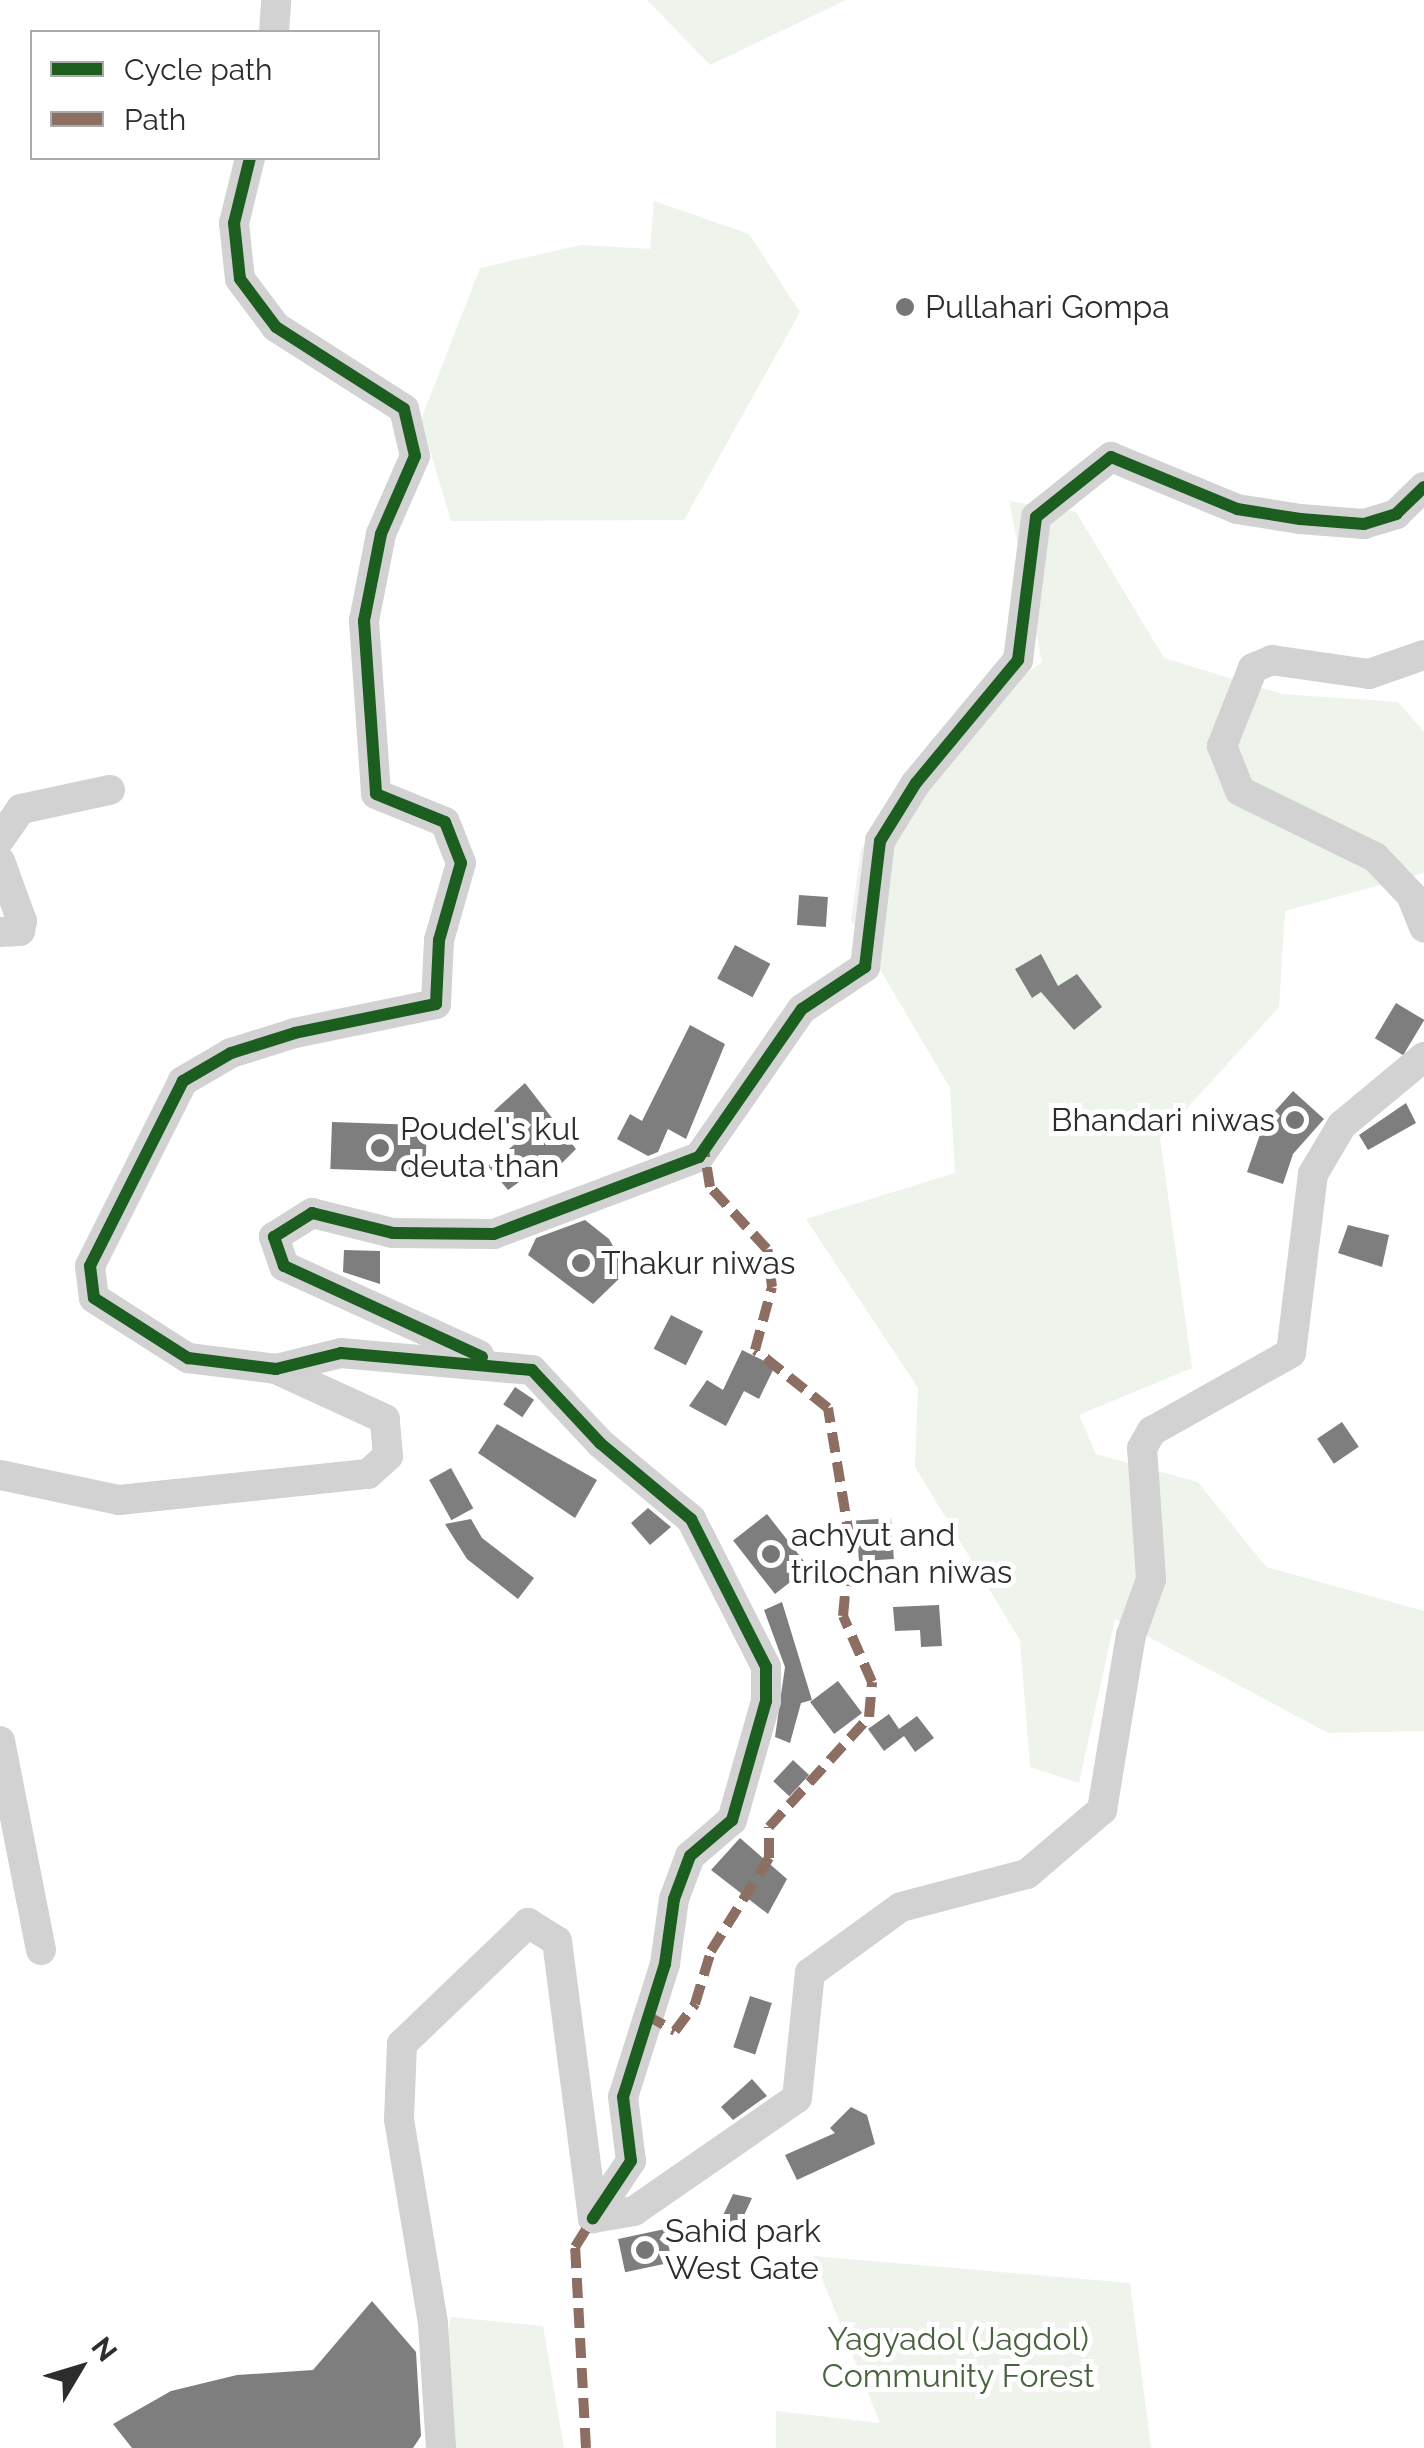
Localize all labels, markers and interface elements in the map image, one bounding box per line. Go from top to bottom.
legend [30,30,380,160]
text: Cycle path [124,52,272,87]
text: Path [124,102,186,137]
place label: Pullahari Gompa [925,288,1170,326]
marker: Pullahari Gompa [894,296,916,318]
place label: Bhandari niwas [1051,1101,1275,1139]
marker: Bhandari niwas [1284,1109,1306,1131]
place label: Poudel's kul deuta than [400,1111,579,1186]
marker: Poudel's kul deuta than [369,1137,391,1159]
place label: Thakur niwas [601,1244,796,1282]
marker: Thakur niwas [570,1252,592,1274]
place label: achyut and trilochan niwas [791,1517,1012,1592]
marker: achyut and trilochan niwas [760,1543,782,1565]
place label: Sahid park West Gate [665,2213,821,2288]
marker: Sahid park West Gate [634,2239,656,2261]
north arrow [30,2318,130,2418]
park label: Yagyadol (Jagdol) Community Forest [821,2321,1095,2396]
text: N [84,2331,124,2368]

